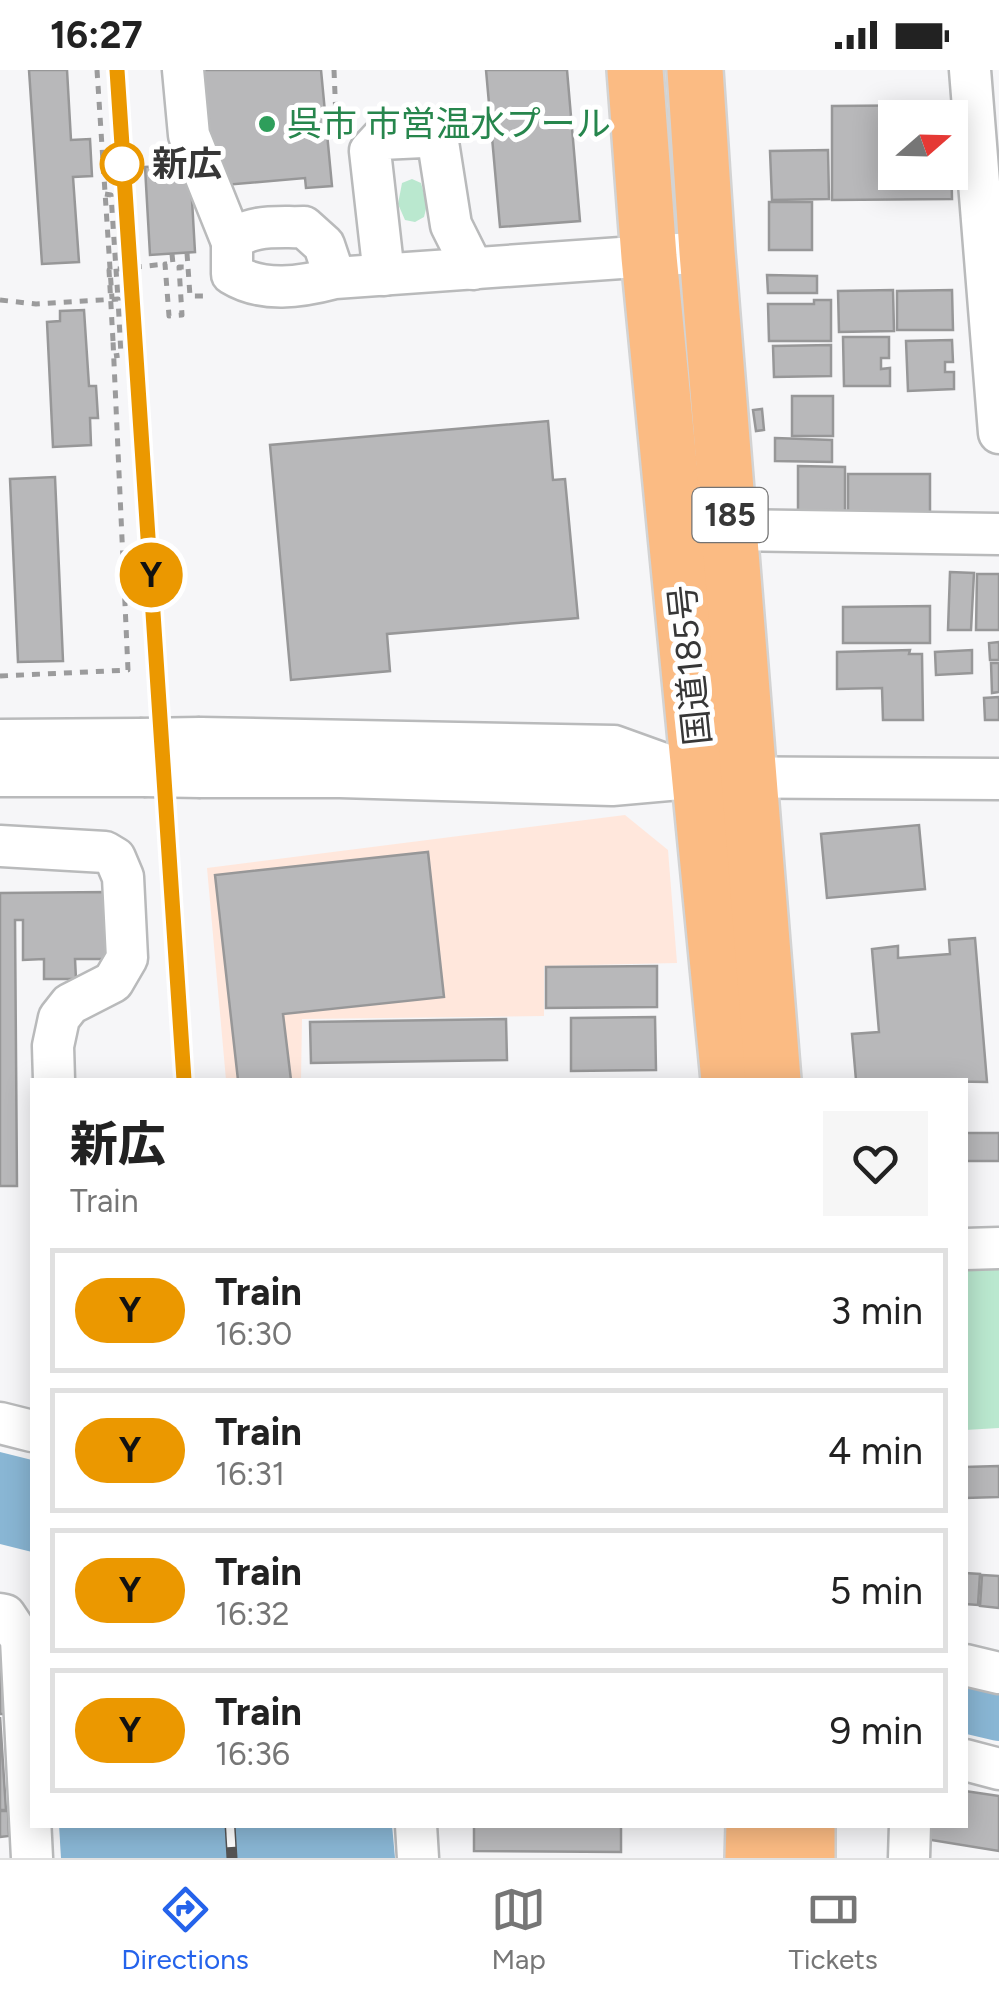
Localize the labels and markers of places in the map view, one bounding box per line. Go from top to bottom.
place label: 呉市 市営温水プール [287,103,611,145]
marker: 呉市 市営温水プール [256,113,278,135]
marker: 新広 [101,143,143,185]
place label: 新広 [152,143,222,185]

